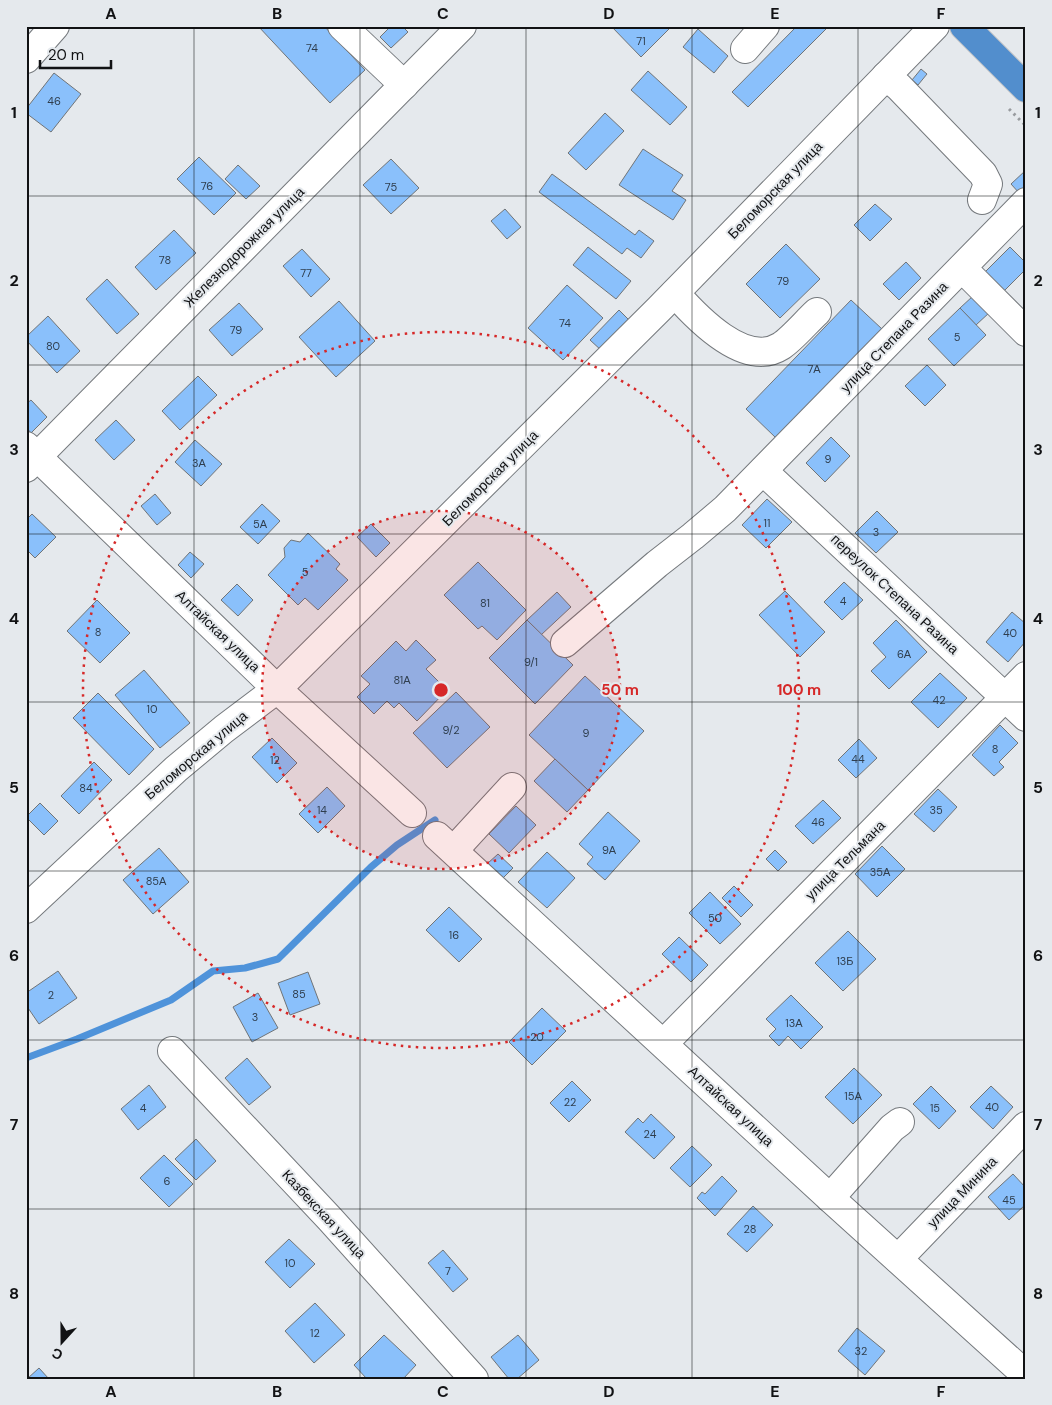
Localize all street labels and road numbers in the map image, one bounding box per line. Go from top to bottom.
street label: Беломорская улица [724,137,826,243]
street label: Железнодорожная улица [180,183,308,311]
street label: улица Степана Разина [836,278,952,396]
street label: Беломорская улица [438,426,542,530]
street label: переулок Степана Разина [827,530,963,658]
street label: Алтайская улица [172,586,264,676]
street label: Беломорская улица [141,707,251,803]
street label: улица Тельмана [801,816,889,904]
street label: Алтайская улица [684,1062,778,1150]
street label: улица Минина [923,1152,1001,1232]
street label: Казбекская улица [278,1166,370,1262]

